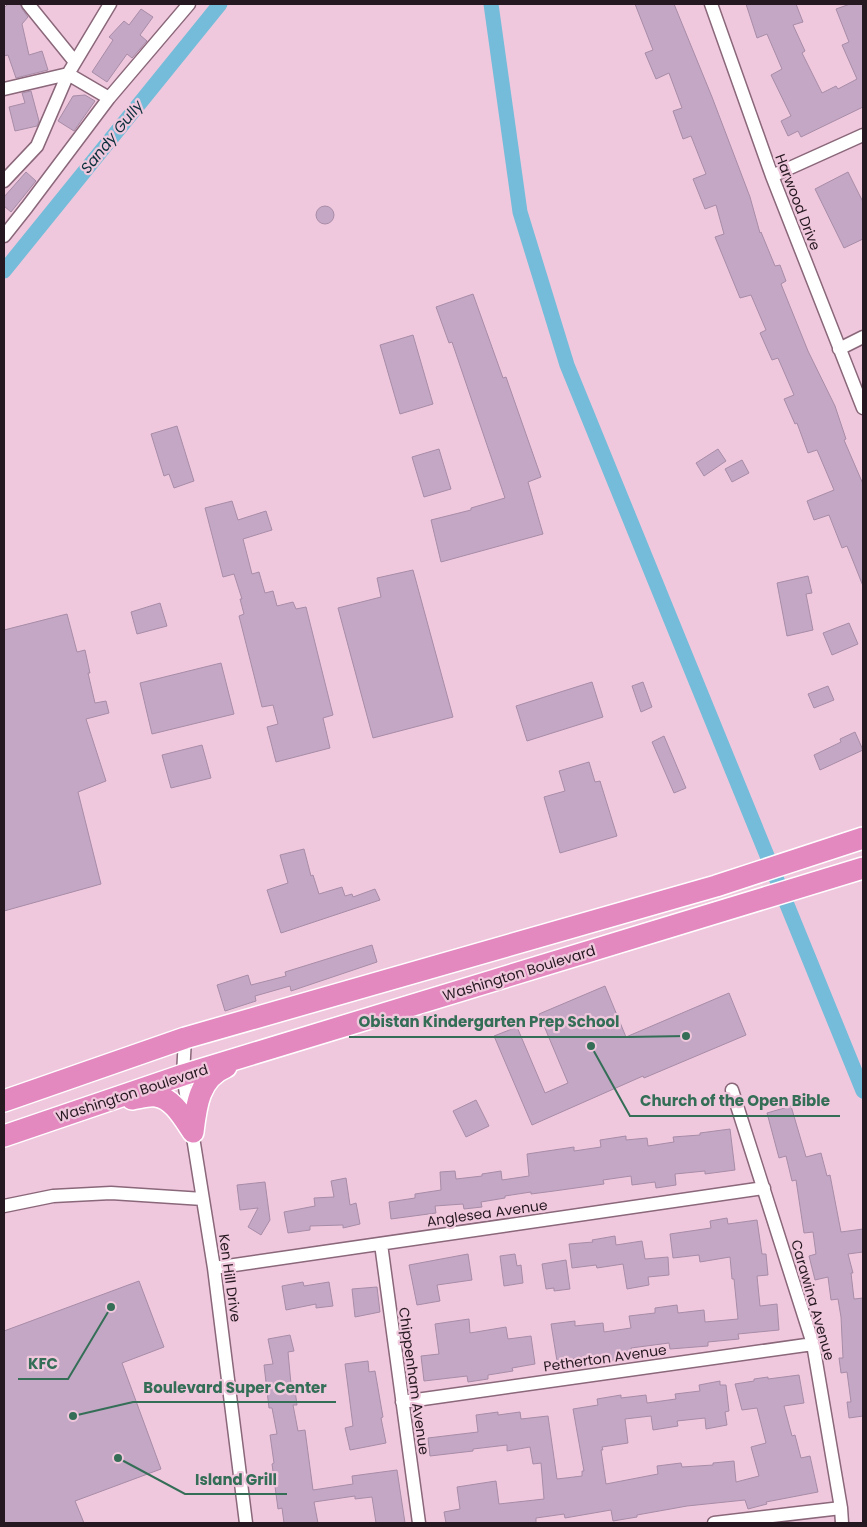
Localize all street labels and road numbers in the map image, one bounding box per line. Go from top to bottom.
street label: Harwood Drive [770,151,826,254]
street label: Washington Boulevard [440,940,598,1006]
street label: Washington Boulevard [53,1059,211,1127]
street label: Anglesea Avenue [425,1195,549,1231]
street label: Ken Hill Drive [214,1233,246,1324]
street label: Carawina Avenue [786,1237,840,1363]
street label: Chippenham Avenue [394,1306,434,1456]
street label: Petherton Avenue [542,1339,668,1377]

